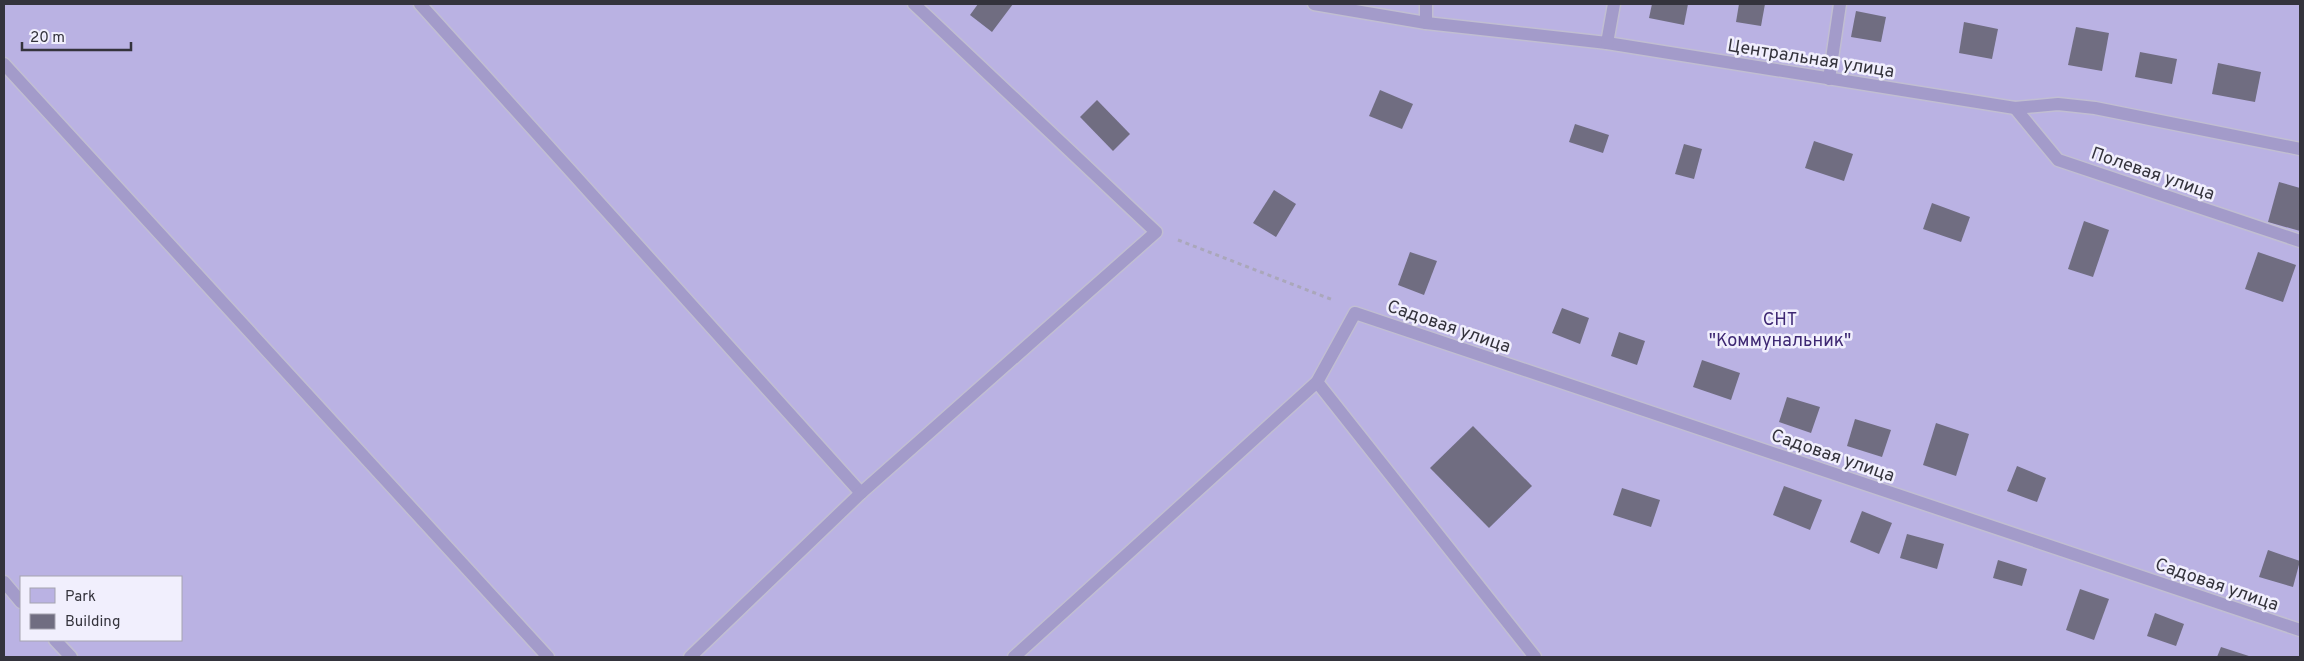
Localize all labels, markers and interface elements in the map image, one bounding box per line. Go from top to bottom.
scale bar [22,20,131,52]
text: 20 m [30,29,65,48]
street label: Центральная улица [1726,35,1896,84]
street label: Полевая улица [2088,143,2217,206]
street label: Садовая улица [1384,296,1513,359]
park label: СНТ "Коммунальник" [1709,309,1851,353]
street label: Садовая улица [1768,425,1897,488]
street label: Садовая улица [2152,554,2281,617]
legend [20,576,182,641]
text: Park [65,588,96,607]
text: Building [65,613,120,632]

